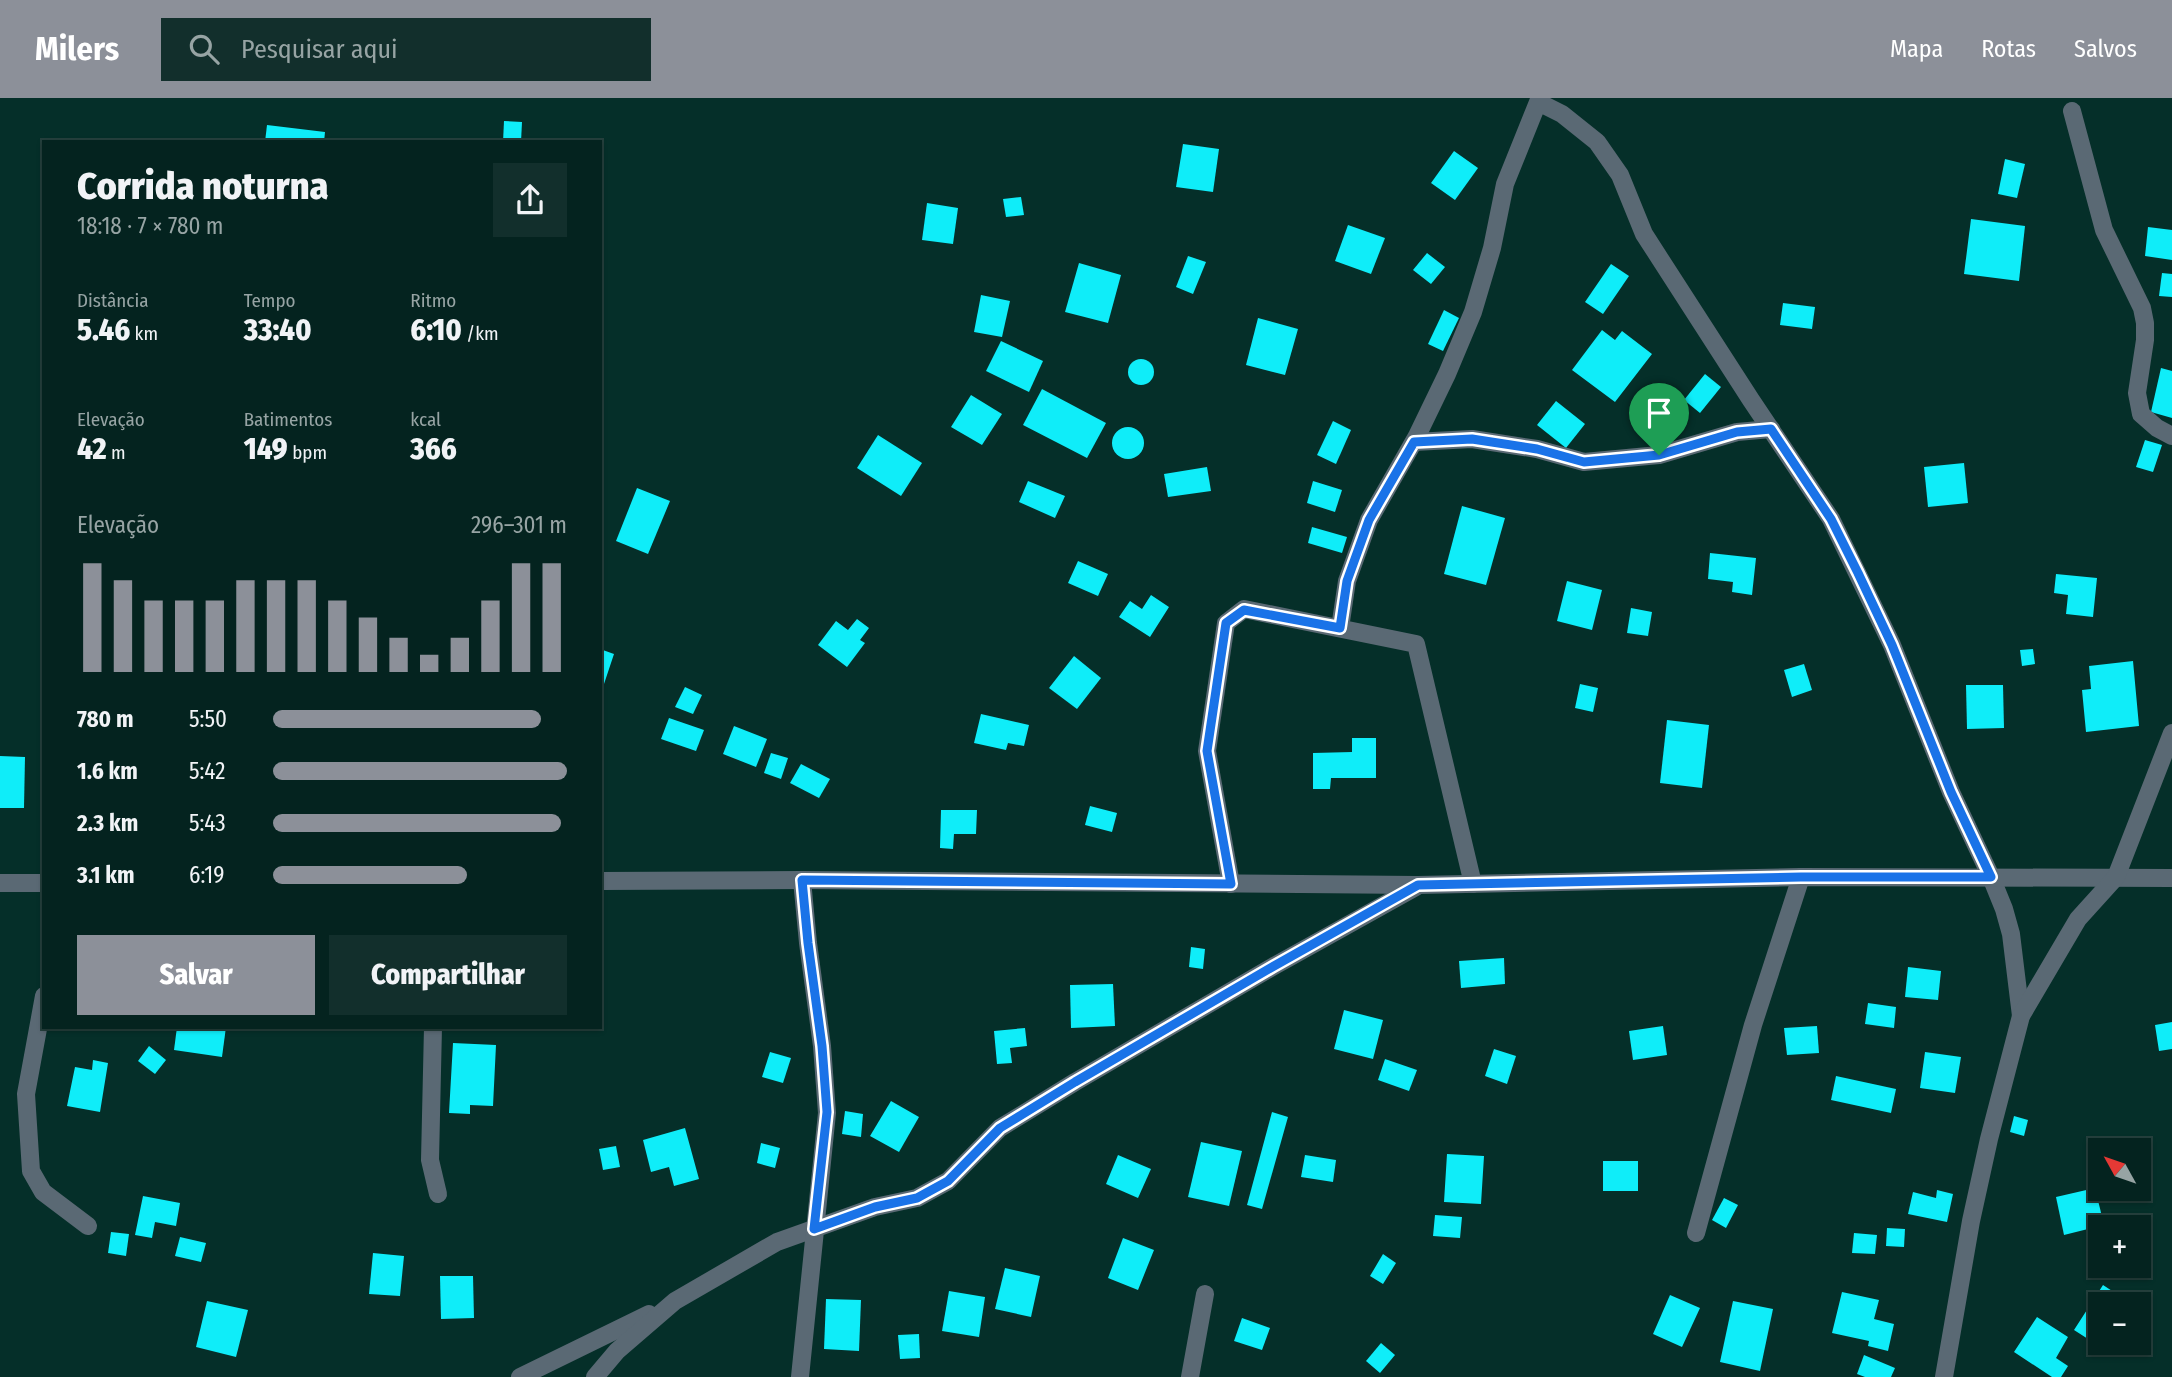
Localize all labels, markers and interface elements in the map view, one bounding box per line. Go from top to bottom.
search box [161,18,651,81]
text: Milers [35,29,119,69]
icon: search [185,30,223,68]
text: Pesquisar aqui [241,34,398,65]
text: Mapa [1890,35,1943,63]
text: Rotas [1981,35,2036,63]
text: Salvos [2074,35,2137,63]
text: Corrida noturna [77,163,328,209]
button: share [493,163,567,237]
text: 18:18 · 7 × 780 m [77,212,224,240]
text: Distância [77,289,149,312]
text: Tempo [244,289,296,312]
text: Ritmo [410,289,456,312]
text: 5.46 [77,312,130,348]
text: 33:40 [244,312,312,348]
text: 6:10 [410,312,462,348]
text: km [130,322,158,345]
text: /km [462,322,499,345]
pin [1629,383,1689,455]
icon: arrive [1640,394,1678,432]
text: Elevação [77,408,145,431]
text: Batimentos [244,408,332,431]
text: kcal [410,408,441,431]
text: 42 [77,431,107,467]
text: 149 [244,431,288,467]
text: 366 [410,431,457,467]
text: m [107,441,126,464]
text: bpm [288,441,327,464]
text: Elevação [77,511,159,539]
text: 296–301 m [471,511,567,539]
text: 780 m [77,705,134,733]
text: 5:50 [189,705,227,733]
text: 1.6 km [77,757,138,785]
text: 5:42 [189,757,225,785]
text: 2.3 km [77,809,138,837]
text: 5:43 [189,809,226,837]
text: 3.1 km [77,861,135,889]
text: 6:19 [189,861,225,889]
button: Salvar [77,935,315,1015]
button: Compartilhar [329,935,567,1015]
north arrow [2088,1138,2151,1200]
map controls [2088,1138,2151,1355]
button: + [2088,1215,2151,1278]
button: − [2088,1292,2151,1355]

